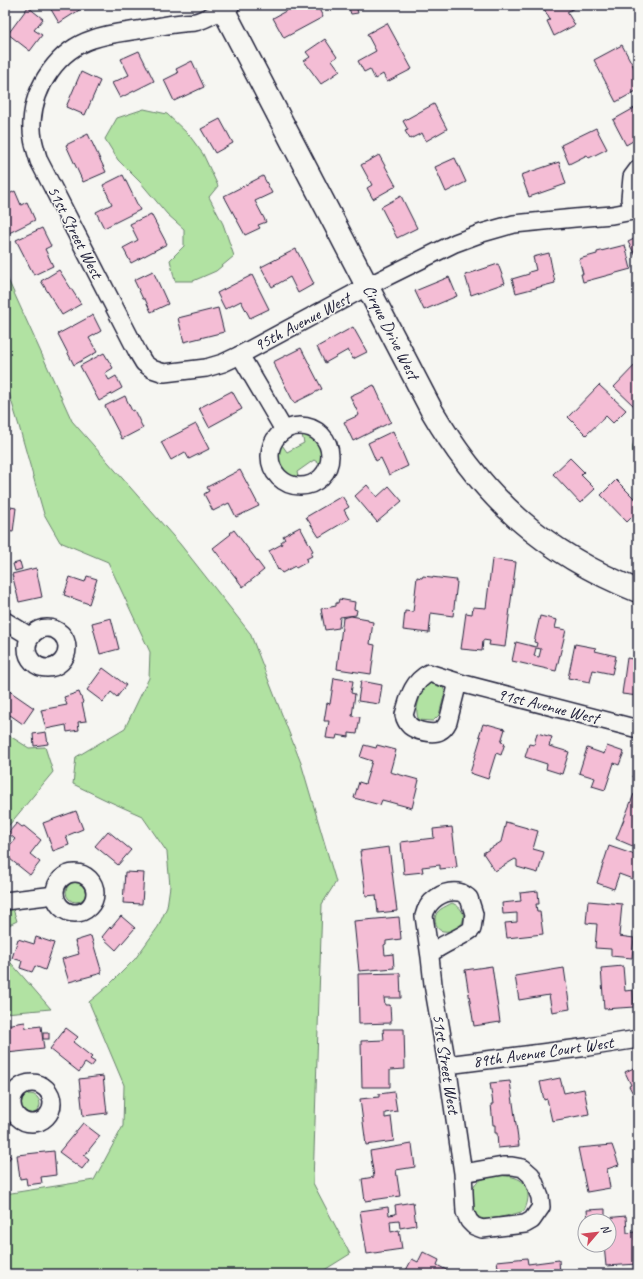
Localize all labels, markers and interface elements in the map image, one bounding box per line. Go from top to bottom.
street label: 51st Street West [43,182,108,284]
street label: Cirque Drive West [358,281,425,385]
street label: 95th Avenue West [251,287,356,356]
street label: 91st Avenue West [495,683,603,729]
street label: 51st Street West [428,1013,465,1118]
street label: 89th Avenue Court West [472,1031,617,1072]
north arrow [577,1213,617,1253]
text: N [598,1222,615,1237]

